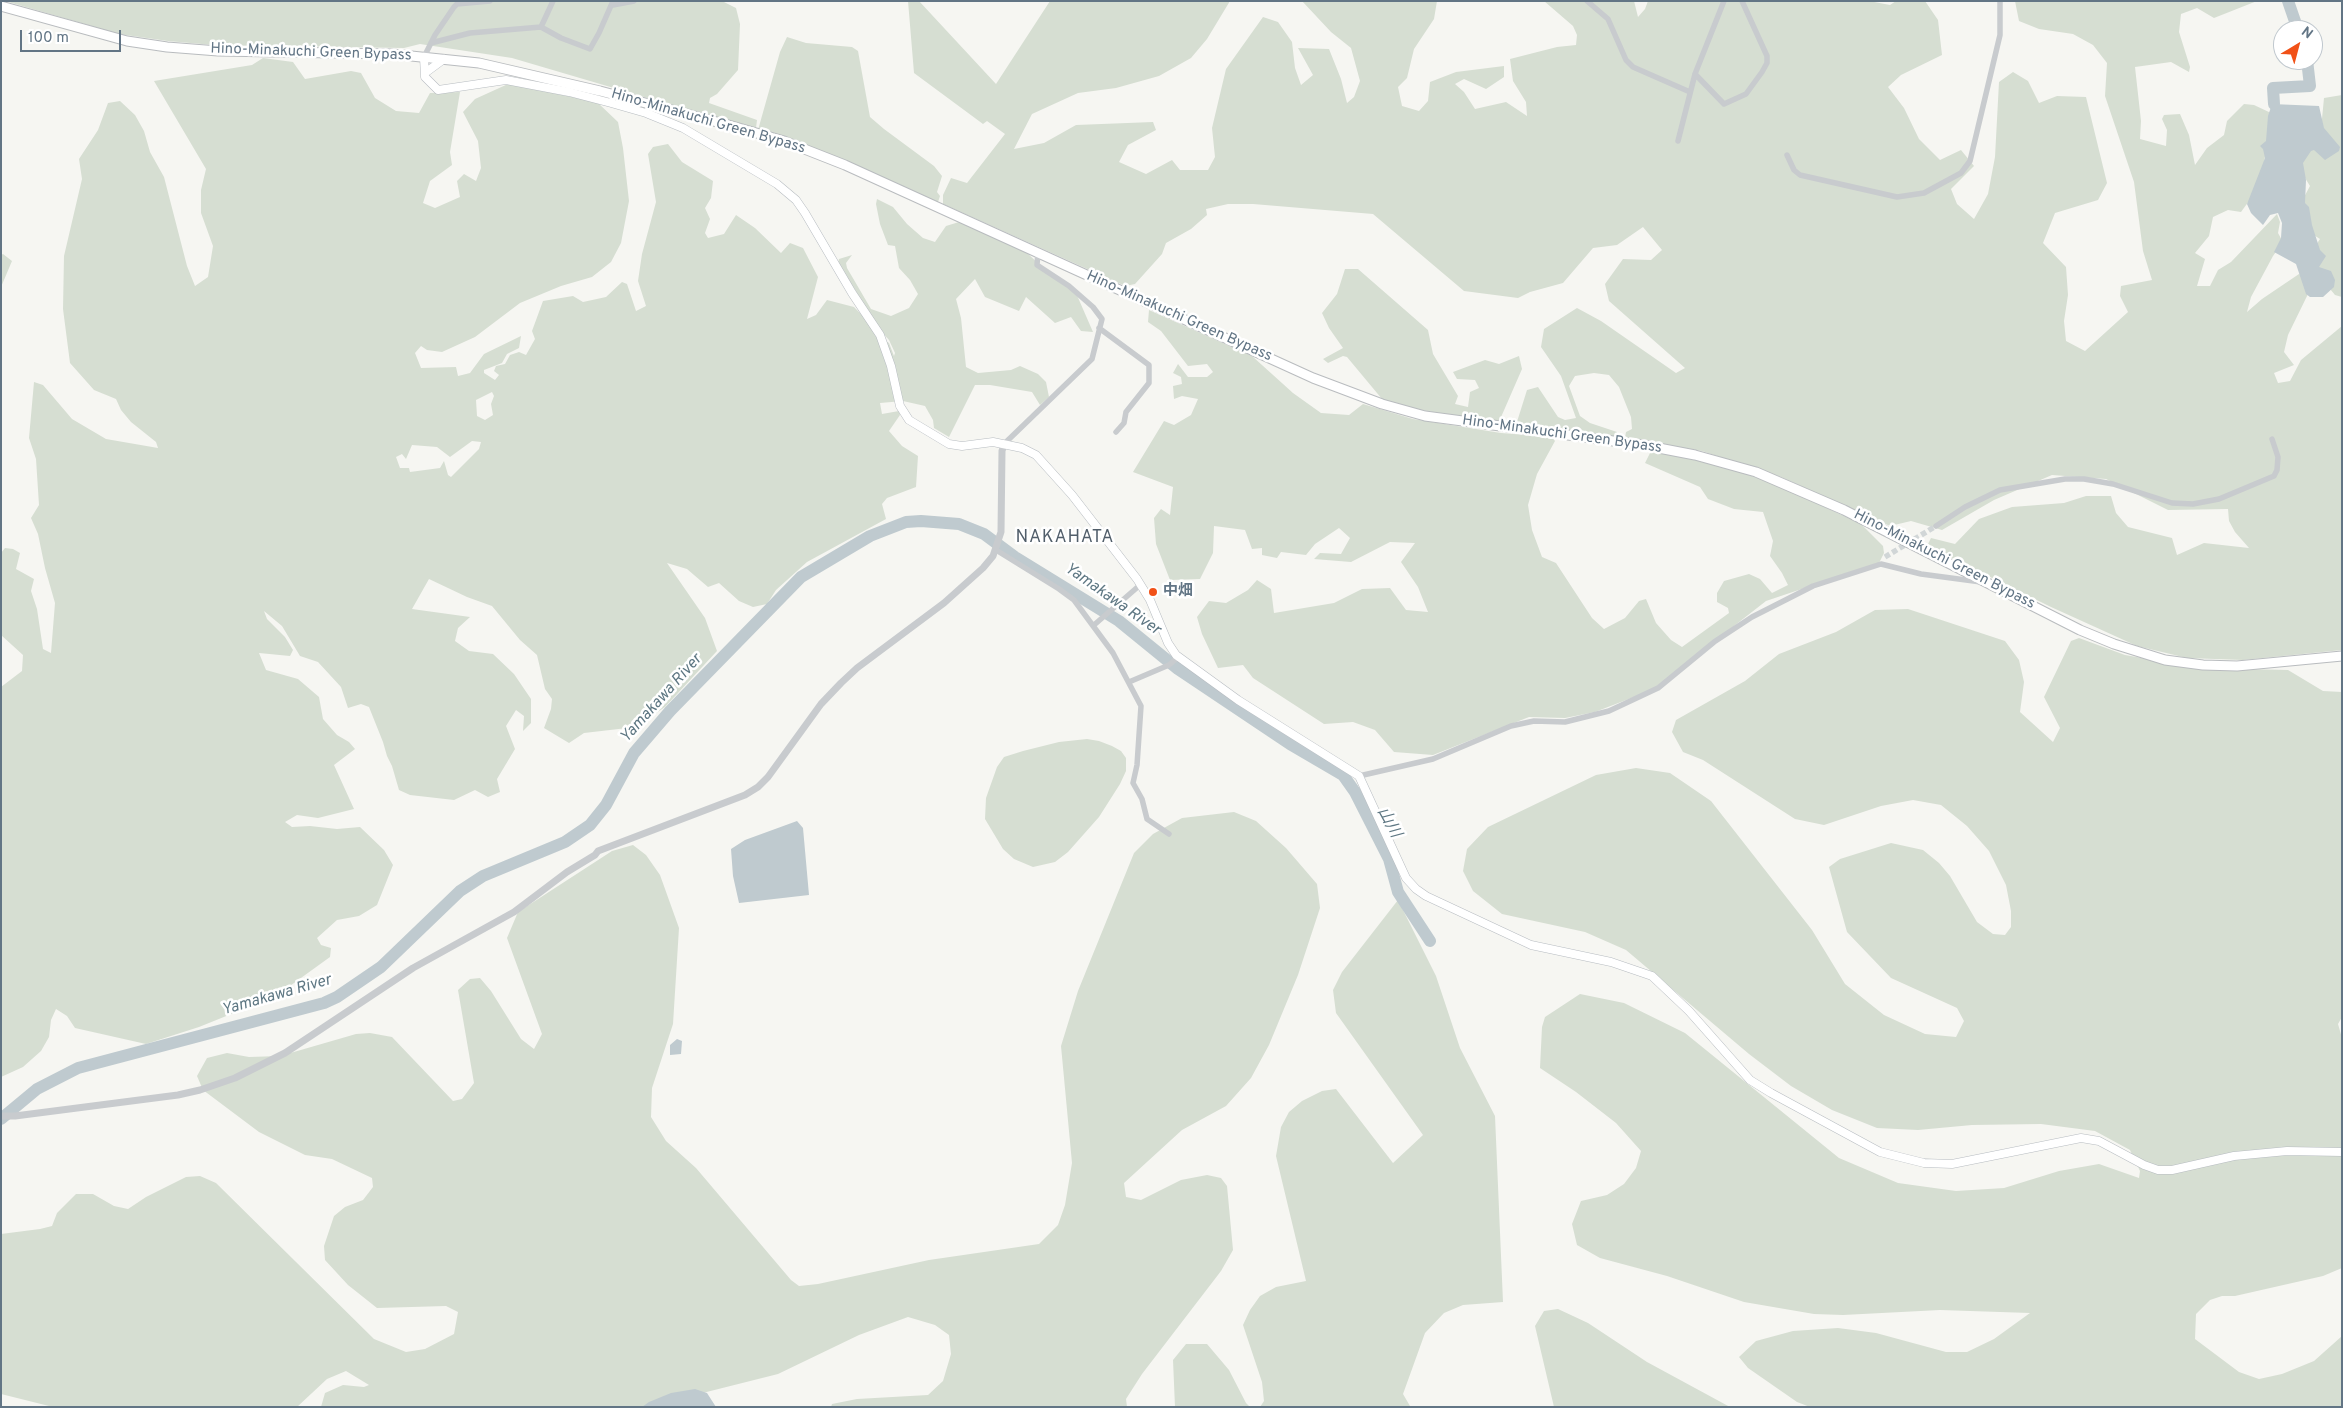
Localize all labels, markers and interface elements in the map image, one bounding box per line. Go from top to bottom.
scale bar [22,20,124,52]
north arrow [2273,20,2323,70]
text: N [2298,24,2316,43]
text: 100 m [28,29,69,48]
street label: Hino-Minakuchi Green Bypass [210,40,412,66]
street label: Hino-Minakuchi Green Bypass [609,86,807,158]
street label: Hino-Minakuchi Green Bypass [1083,268,1275,366]
street label: Hino-Minakuchi Green Bypass [1461,412,1663,458]
street label: Hino-Minakuchi Green Bypass [1850,506,2038,614]
district label: NAKAHATA [1015,527,1115,549]
water label: Yamakawa River [1060,560,1164,640]
place label: 中畑 [1163,583,1193,601]
marker: 中畑 [1147,586,1159,598]
water label: Yamakawa River [617,651,707,747]
water label: 山川 [1372,804,1404,842]
water label: Yamakawa River [220,971,334,1021]

